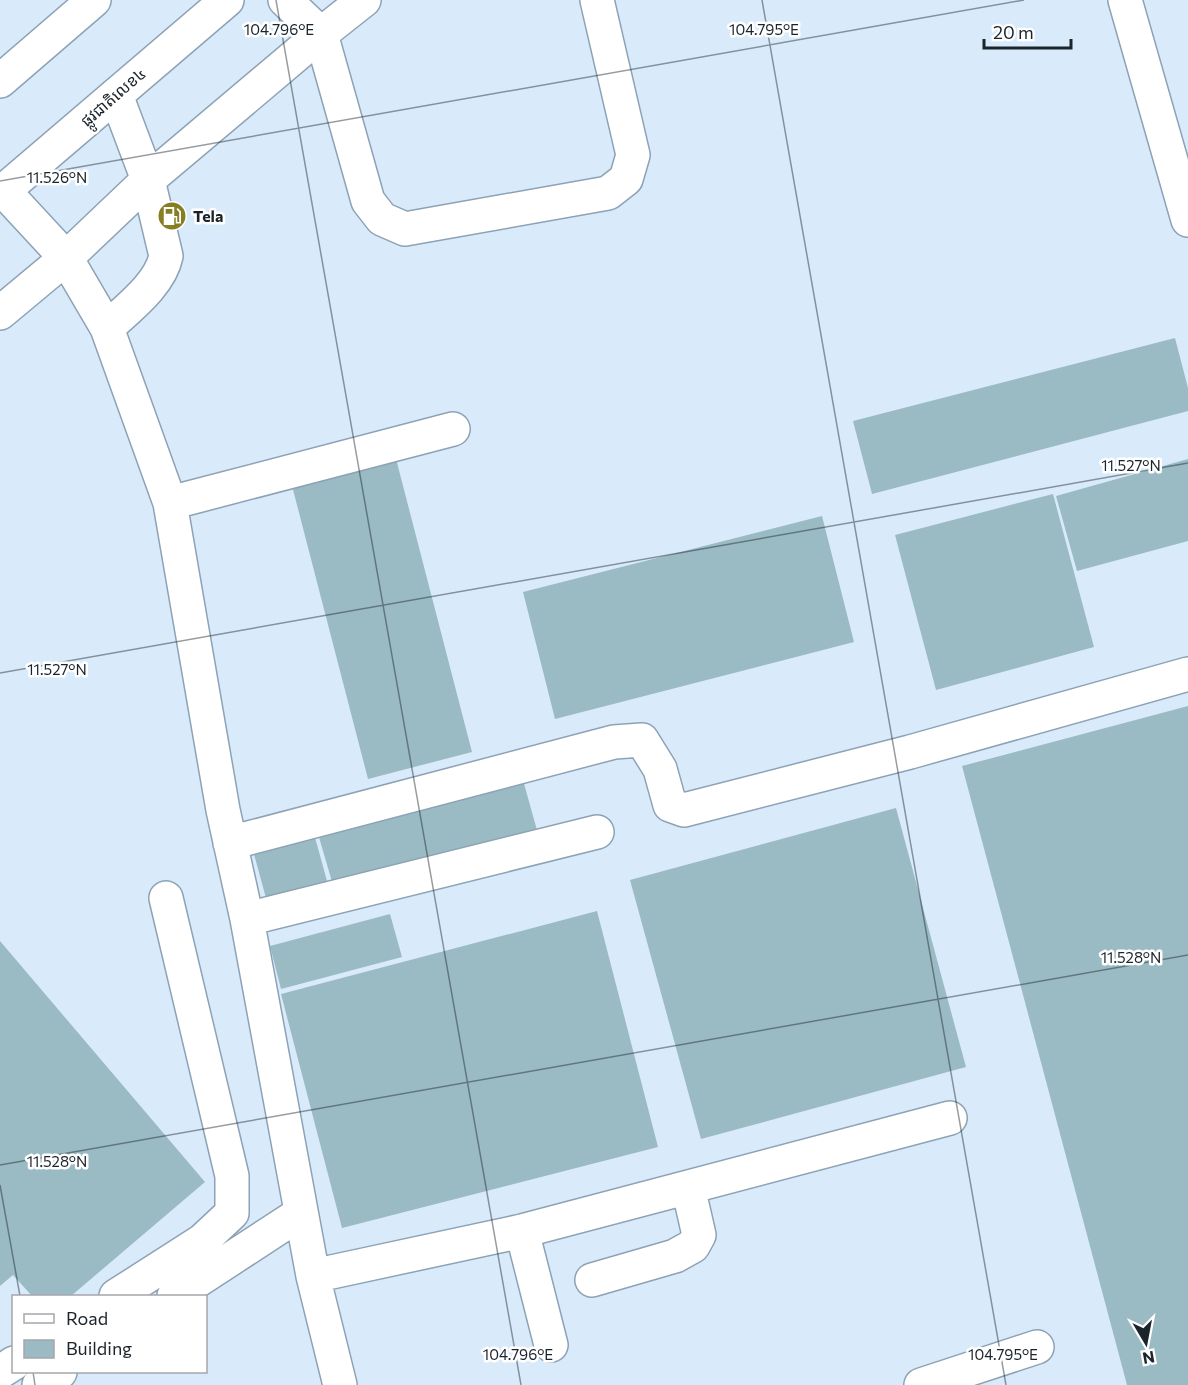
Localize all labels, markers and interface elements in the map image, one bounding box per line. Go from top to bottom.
scale bar [984,12,1071,50]
text: 104.796°E [244,20,314,38]
text: 104.795°E [729,20,799,38]
text: 20 m [993,21,1034,43]
street label: ផ្លូវជាតិលេខ៤ [76,63,153,134]
text: 11.526°N [27,168,87,186]
fuel station icon: Tela [156,200,188,232]
place label: Tela [193,206,223,225]
text: 11.527°N [1101,456,1161,474]
text: 11.527°N [27,660,87,678]
text: 11.528°N [1101,948,1161,966]
text: 11.528°N [27,1152,87,1170]
legend [12,1295,207,1373]
text: Road [66,1307,108,1329]
north arrow [1116,1313,1176,1373]
text: Building [66,1337,132,1359]
text: 104.796°E [483,1345,553,1363]
text: 104.795°E [968,1345,1038,1363]
text: N [1141,1348,1156,1369]

